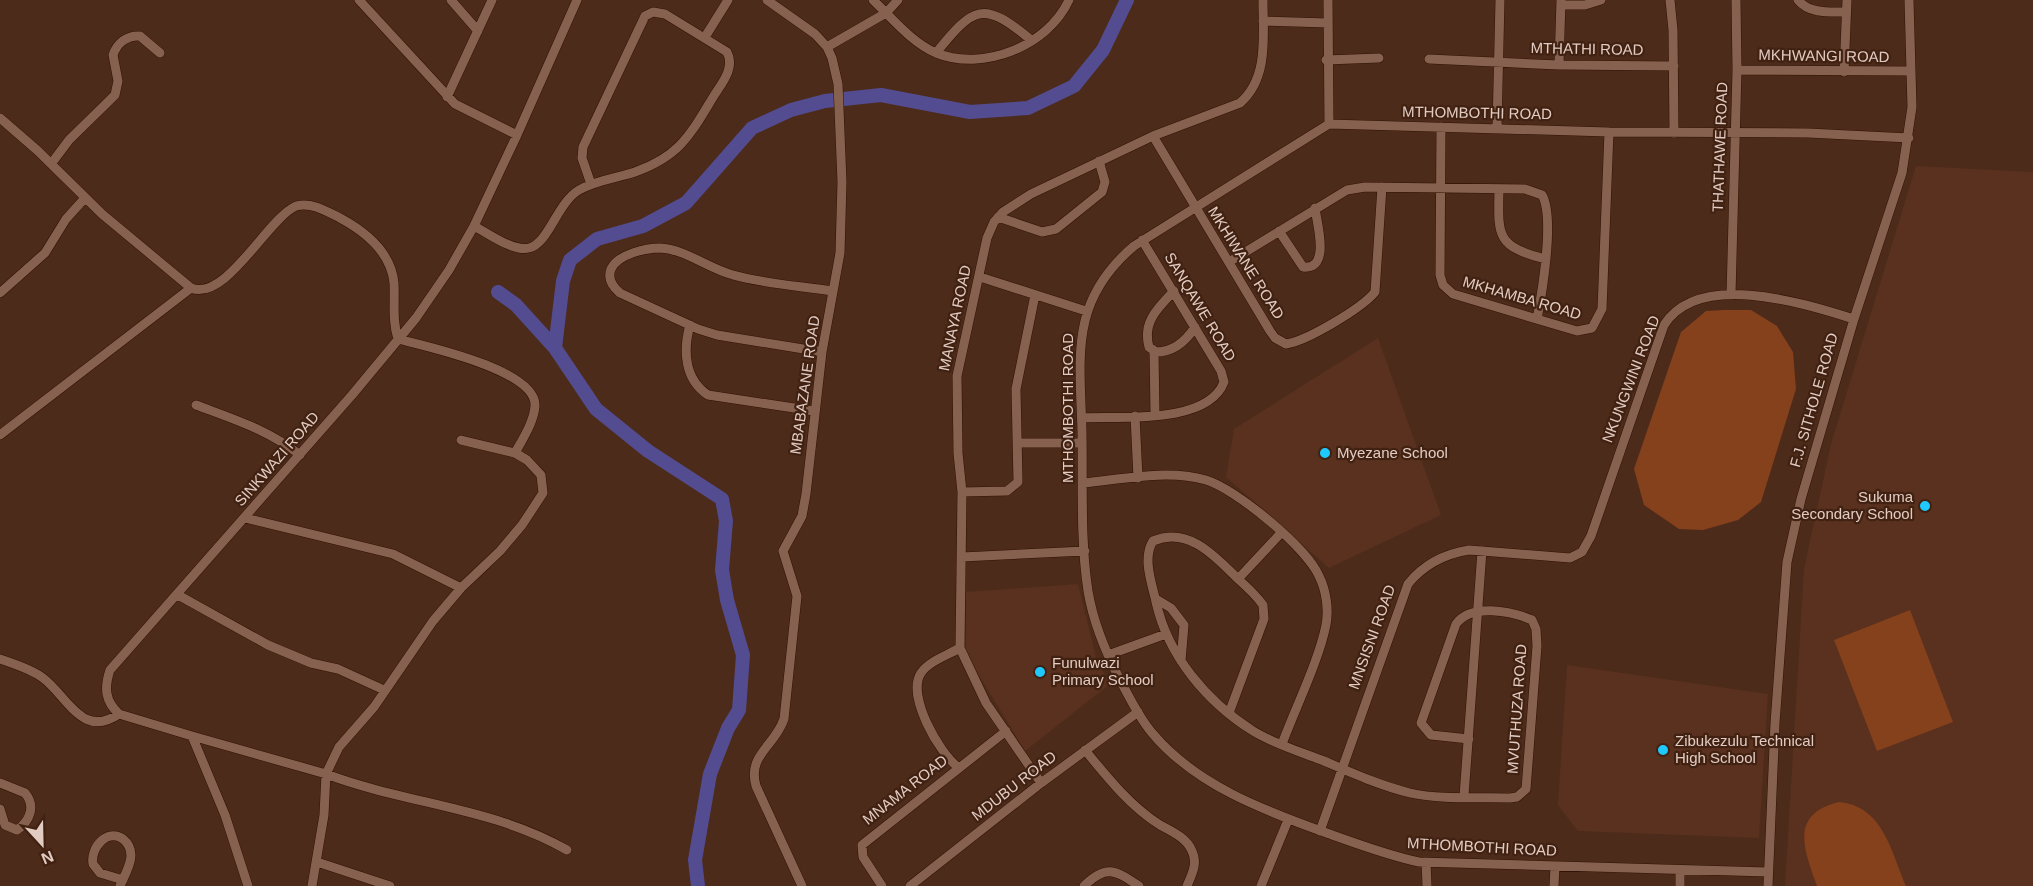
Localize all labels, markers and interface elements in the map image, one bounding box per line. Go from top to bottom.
street label: MTHATHI ROAD [1530,39,1644,58]
street label: MKHWANGI ROAD [1758,46,1890,65]
street label: THATHAWE ROAD [1709,82,1730,212]
street label: MTHOMBOTHI ROAD [1402,103,1552,122]
street label: MKHIWANE ROAD [1205,203,1288,322]
street label: SANQAWE ROAD [1161,249,1240,364]
street label: MANAYA ROAD [935,263,974,372]
street label: MKHAMBA ROAD [1461,272,1584,323]
street label: NKUNGWINI ROAD [1598,313,1663,445]
street label: MBABAZANE ROAD [786,314,823,455]
street label: F.J. SITHOLE ROAD [1786,330,1841,469]
street label: MTHOMBOTHI ROAD [1059,333,1076,483]
street label: SINKWAZI ROAD [231,408,322,509]
place label: Myezane School [1337,444,1448,461]
marker: Myezane School [1318,446,1332,460]
place label: Sukuma Secondary School [1791,488,1914,522]
marker: Sukuma Secondary School [1918,499,1932,513]
street label: MNSISNI ROAD [1345,582,1398,691]
street label: MVUTHUZA ROAD [1503,643,1530,774]
place label: Funulwazi Primary School [1052,654,1154,688]
marker: Funulwazi Primary School [1033,665,1047,679]
place label: Zibukezulu Technical High School [1675,732,1814,766]
marker: Zibukezulu Technical High School [1656,743,1670,757]
street label: MDUBU ROAD [968,747,1059,824]
street label: MNAMA ROAD [859,751,950,828]
north arrow [12,814,72,874]
street label: MTHOMBOTHI ROAD [1407,834,1558,859]
text: N [39,847,56,867]

